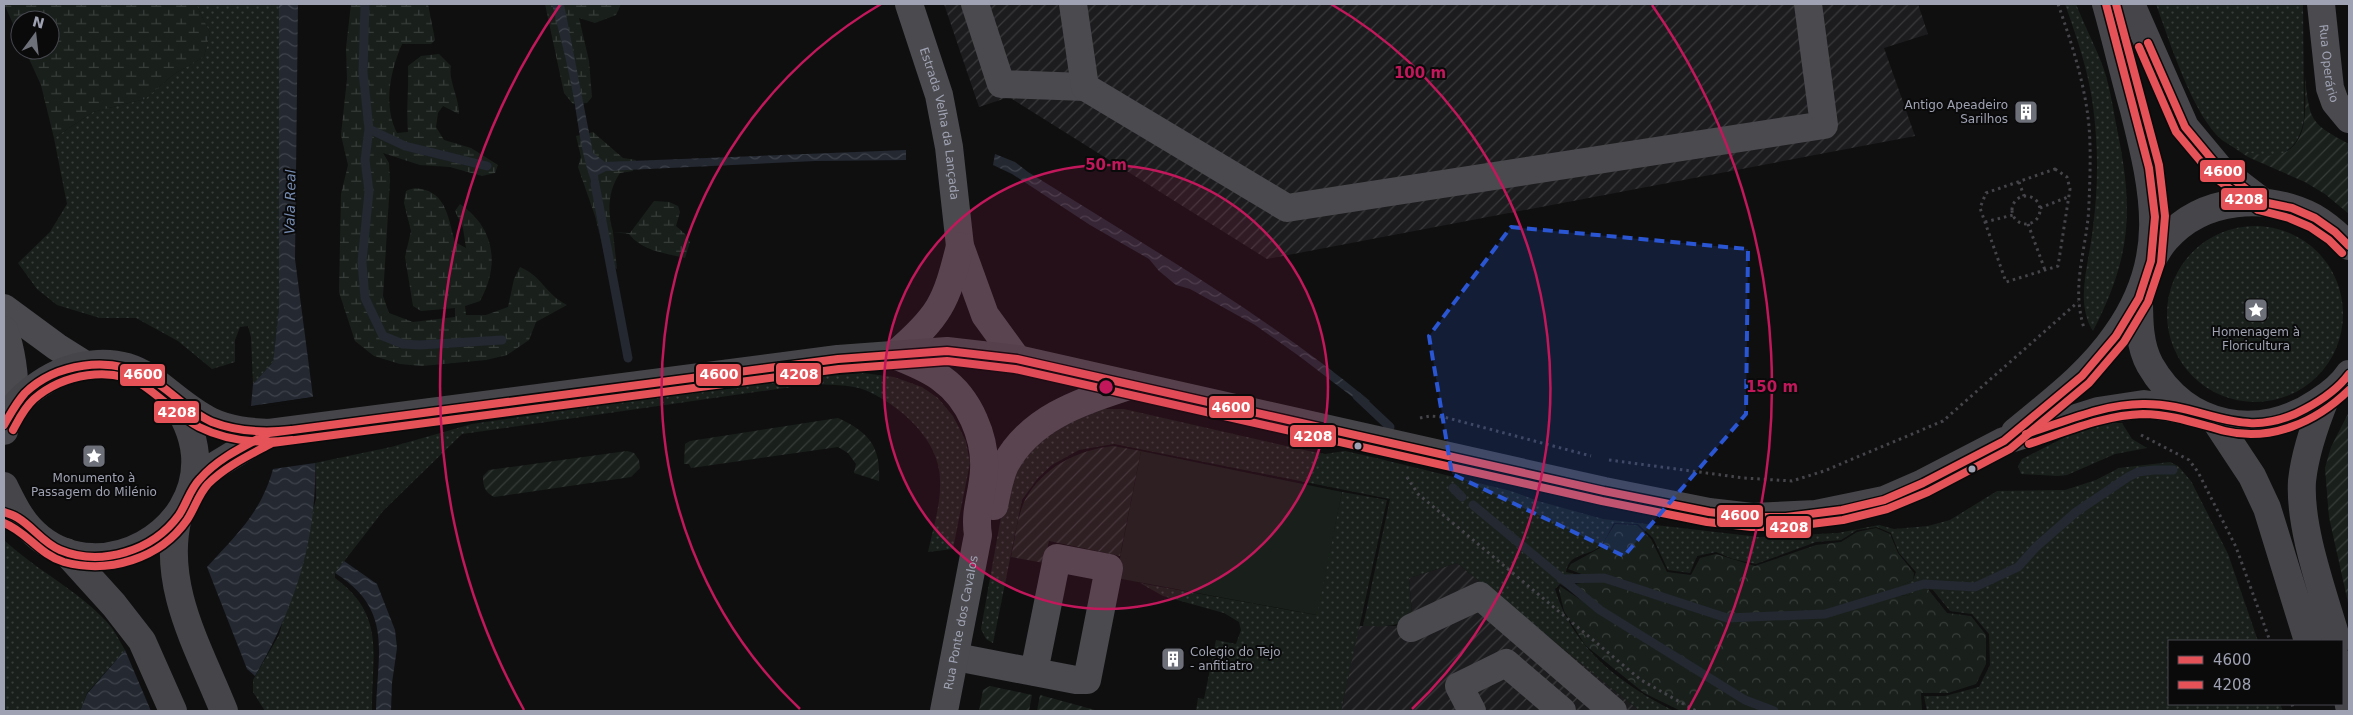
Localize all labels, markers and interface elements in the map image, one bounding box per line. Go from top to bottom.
north arrow [10,10,60,60]
text: N [31,13,46,32]
street label: Rua Operário [2316,24,2342,104]
street label: Estrada Velha da Lançada [917,46,962,201]
text: 100 m [1394,64,1446,82]
place label: Antigo Apeadeiro Sarilhos [1904,98,2008,126]
building icon: Antigo Apeadeiro Sarilhos [2013,99,2039,125]
text: 50 m [1085,156,1127,174]
line badge: 4600 [2199,159,2246,183]
text: 4600 [2204,163,2243,179]
water label: Vala Real [281,169,299,235]
line badge: 4208 [2220,187,2268,211]
text: 4208 [2225,191,2263,207]
place icon: Homenagem à Floricultura [2243,297,2269,323]
place label: Homenagem à Floricultura [2212,325,2300,353]
line badge: 4208 [775,362,822,386]
line badge: 4600 [119,363,166,387]
line badge: 4600 [695,363,742,387]
text: 4600 [124,366,163,382]
text: 4600 [700,366,739,382]
text: 4208 [780,366,818,382]
centre of rings [1097,378,1115,396]
text: 150 m [1746,378,1798,396]
line badge: 4600 [1208,395,1255,419]
text: 4600 [1212,399,1251,415]
line badge: 4208 [153,400,200,424]
text: 4208 [158,404,196,420]
line badge: 4208 [1289,424,1337,448]
text: 4208 [1294,428,1332,444]
unlabelled marker [1353,441,1363,451]
place icon: Monumento à Passagem do Milénio [81,443,107,469]
unlabelled marker [1967,464,1977,474]
place label: Monumento à Passagem do Milénio [31,471,157,499]
line badge: 4600 [1716,504,1764,528]
text: 4600 [1721,507,1760,523]
line badge: 4208 [1765,515,1812,539]
text: 4208 [1770,519,1808,535]
street label: Rua Ponte dos Cavalos [941,554,981,691]
legend [2168,640,2343,705]
place label: Colegio do Tejo - anfitiatro [1190,645,1281,673]
building icon: Colegio do Tejo - anfitiatro [1160,646,1186,672]
text: 4600 [2213,651,2251,669]
text: 4208 [2213,676,2251,694]

